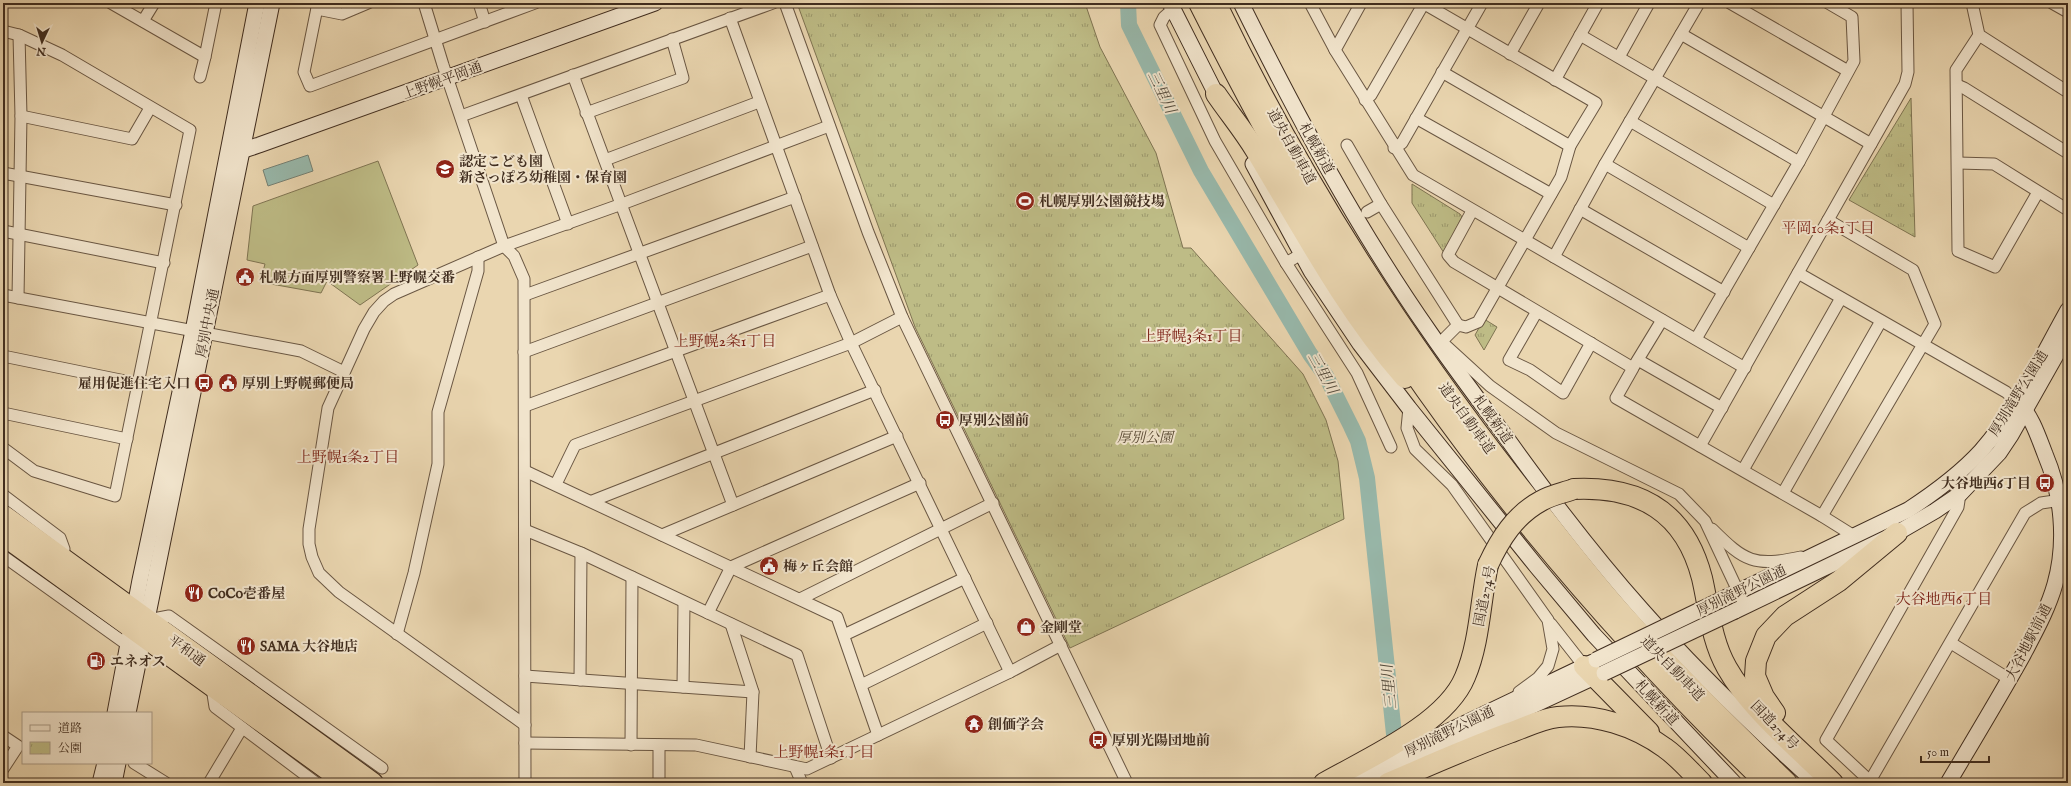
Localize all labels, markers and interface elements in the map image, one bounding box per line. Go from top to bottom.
north arrow [22,22,62,62]
text: N [36,44,48,58]
street label: 上野幌平岡通 [400,58,485,104]
water label: 三里川 [1143,68,1181,118]
street label: 道央自動車道 [1263,105,1319,188]
street label: 札幌新道 [1295,120,1338,177]
place label: 認定こども園 新さっぽろ幼稚園・保育園 [459,153,627,187]
school or university icon: 認定こども園 新さっぽろ幼稚園・保育園 [434,158,456,180]
sports icon: 札幌厚別公園競技場 [1014,190,1036,212]
place label: 札幌厚別公園競技場 [1039,193,1165,211]
district label: 平岡10条1丁目 [1781,219,1875,238]
public building icon: 札幌方面厚別警察署上野幌交番 [234,266,256,288]
place label: 札幌方面厚別警察署上野幌交番 [259,269,455,287]
street label: 厚別中央通 [192,287,223,359]
district label: 上野幌3条1丁目 [1141,327,1243,346]
district label: 上野幌2条1丁目 [674,332,776,351]
street label: 厚別滝野公園通 [1985,347,2052,440]
water label: 三里川 [1303,349,1343,399]
bus stop icon: 雇用促進住宅入口 [193,372,215,394]
public building icon: 厚別上野幌郵便局 [217,372,239,394]
place label: 雇用促進住宅入口 [78,375,190,393]
place label: 厚別上野幌郵便局 [242,375,354,393]
street label: 道央自動車道 [1434,379,1498,458]
street label: 札幌新道 [1468,392,1516,448]
bus stop icon: 厚別公園前 [934,409,956,431]
place label: 厚別公園前 [959,412,1029,430]
park label: 厚別公園 [1117,429,1175,447]
district label: 上野幌1条2丁目 [297,448,399,467]
bus stop icon: 大谷地西6丁目 [2034,472,2056,494]
place label: 大谷地西6丁目 [1941,475,2031,493]
public building icon: 梅ヶ丘会館 [758,555,780,577]
place label: 梅ヶ丘会館 [783,558,853,576]
street label: 厚別滝野公園通 [1693,561,1789,620]
street label: 国道274号 [1470,564,1500,628]
restaurant icon: CoCo壱番屋 [183,582,205,604]
place label: CoCo壱番屋 [208,585,285,603]
district label: 大谷地西6丁目 [1896,590,1992,609]
street label: 大谷地駅前通 [2002,601,2056,684]
shop icon: 金剛堂 [1015,616,1037,638]
place label: 金剛堂 [1040,619,1082,637]
street label: 平和通 [164,631,209,670]
street label: 道央自動車道 [1637,632,1708,705]
restaurant icon: SAMA 大谷地店 [235,635,257,657]
place label: SAMA 大谷地店 [260,638,358,656]
fuel station icon: エネオス [85,650,107,672]
place label: エネオス [110,653,166,671]
water label: 三里川 [1377,662,1401,710]
street label: 札幌新道 [1631,676,1682,729]
street label: 国道274号 [1746,697,1802,754]
street label: 厚別滝野公園通 [1401,702,1497,761]
legend [22,712,152,764]
temple icon: 創価学会 [963,713,985,735]
place label: 創価学会 [988,716,1044,734]
text: 道路 [58,721,82,736]
bus stop icon: 厚別光陽団地前 [1087,729,1109,751]
place label: 厚別光陽団地前 [1112,732,1210,750]
scale bar [1921,738,1989,764]
text: 公園 [58,741,82,756]
district label: 上野幌1条1丁目 [773,743,875,762]
text: 50 m [1927,745,1949,760]

